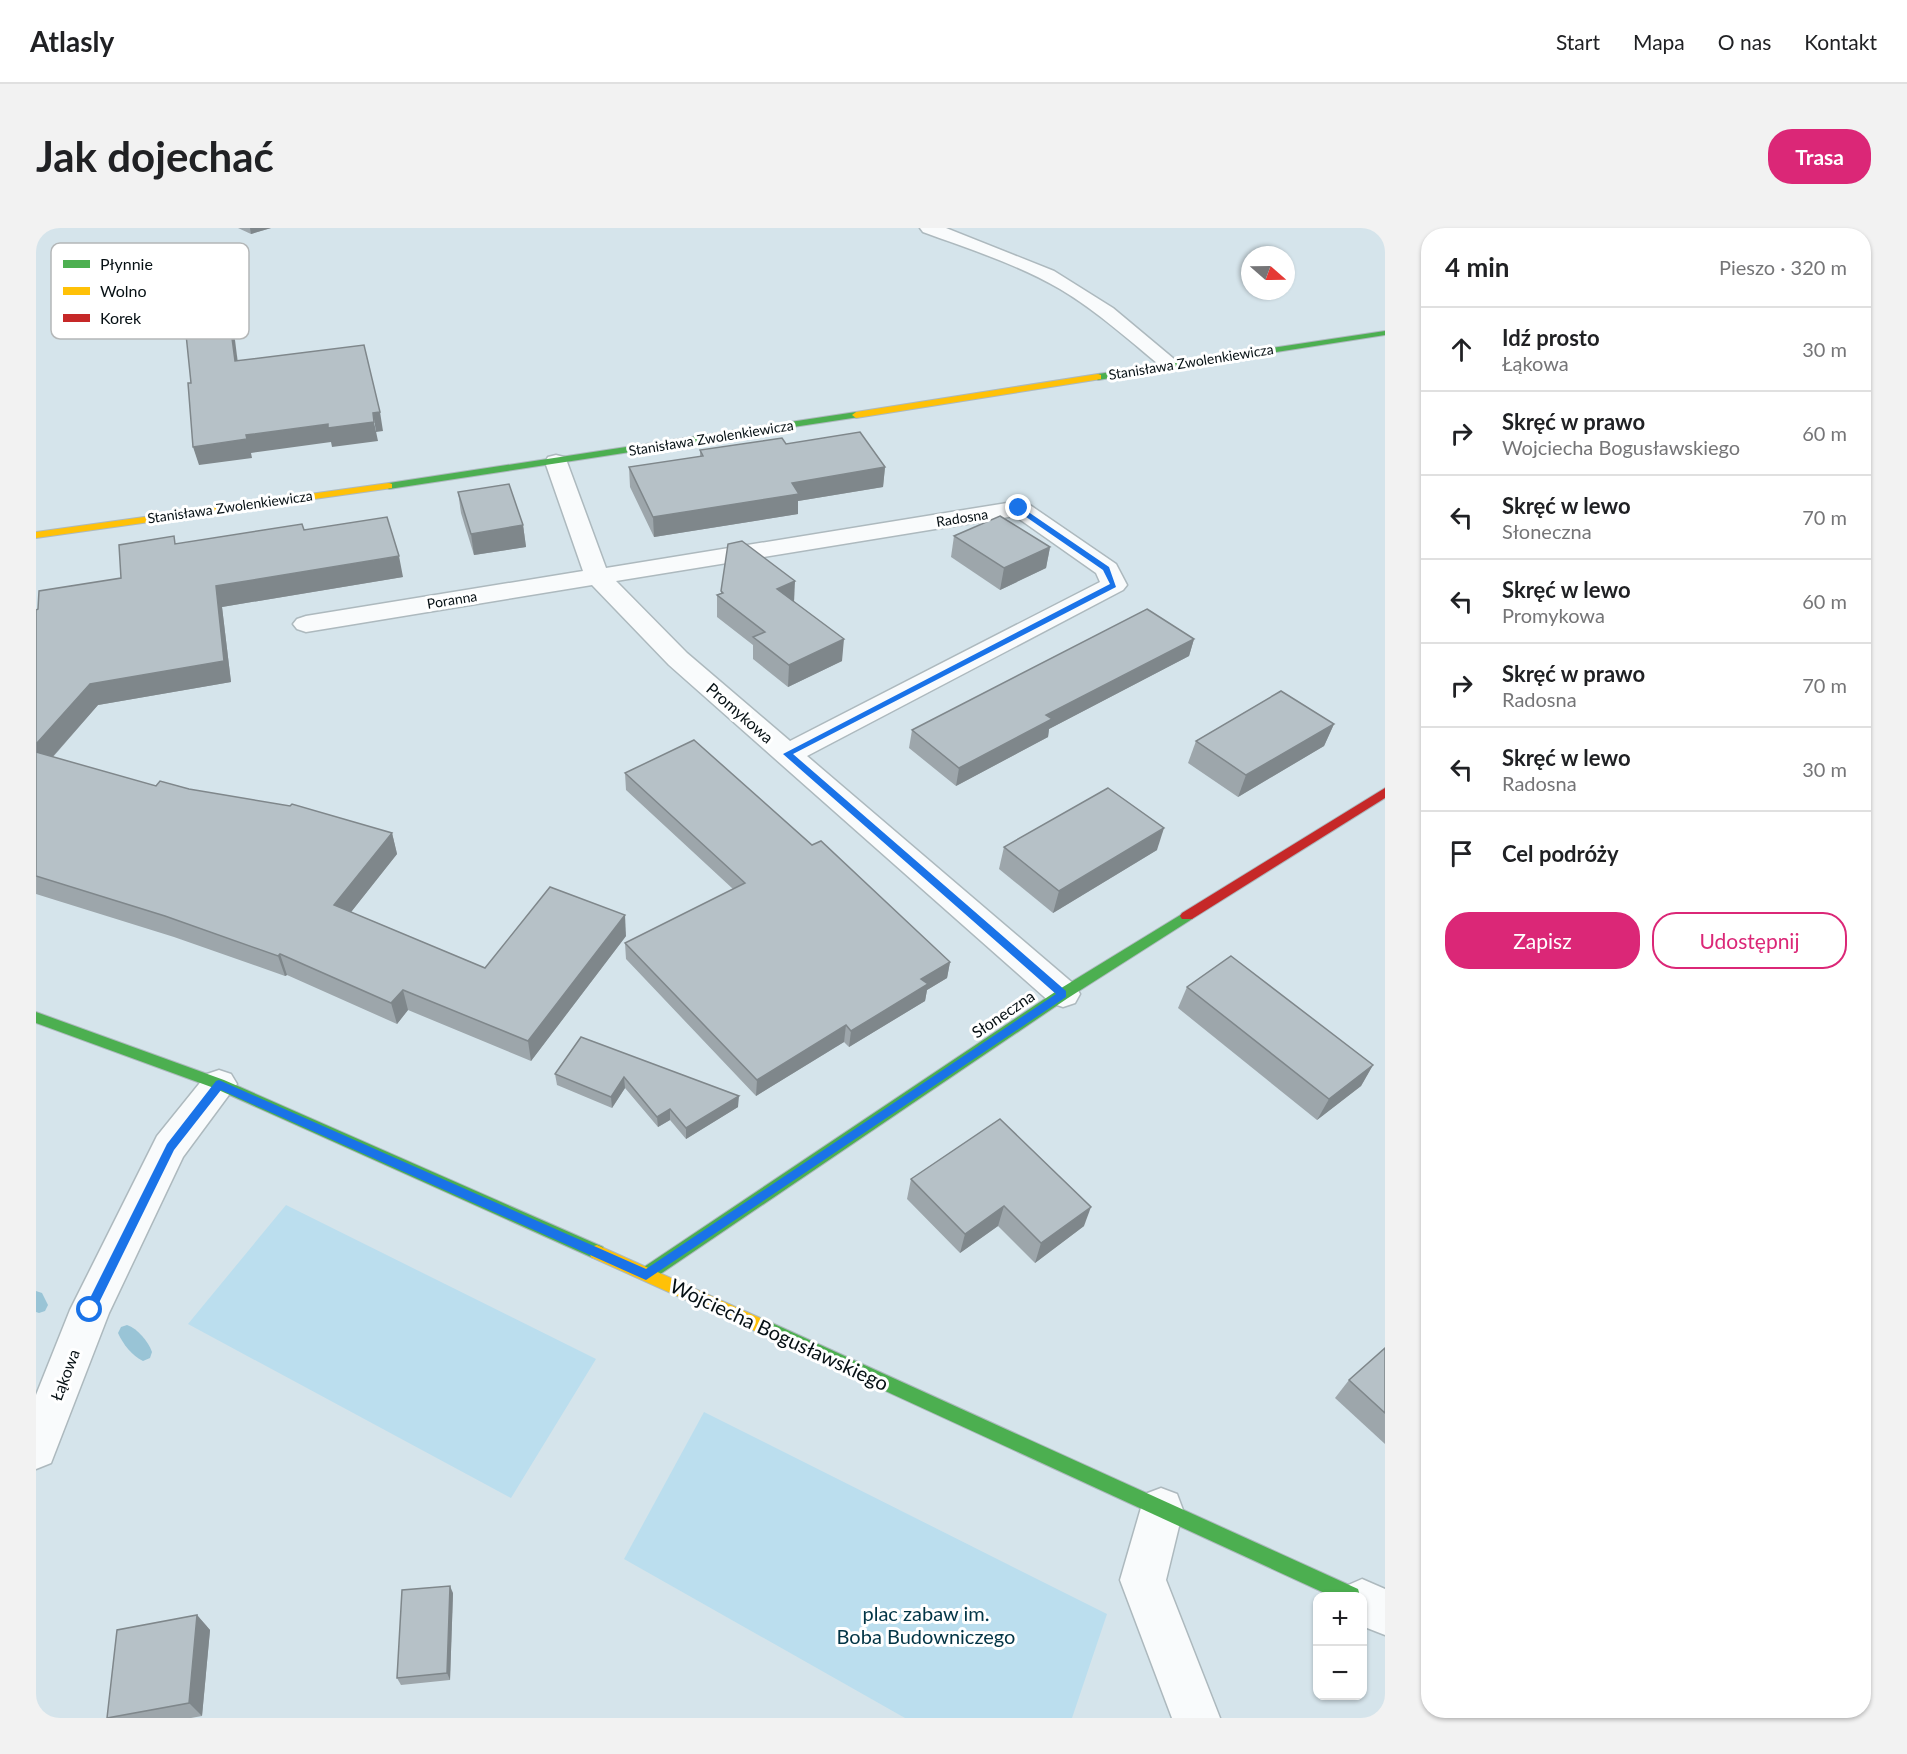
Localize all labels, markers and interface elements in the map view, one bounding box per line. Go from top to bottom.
text: Atlasly [30,24,114,58]
text: Start [1556,29,1600,54]
text: Mapa [1633,29,1685,54]
text: O nas [1718,29,1771,54]
text: Kontakt [1804,29,1877,54]
button: Trasa [1768,129,1871,184]
text: Jak dojechać [36,131,274,181]
legend [51,243,249,339]
north arrow [1241,246,1295,300]
text: 4 min [1445,251,1509,283]
text: Płynnie [100,254,153,273]
text: Pieszo · 320 m [1719,255,1847,279]
text: Wolno [100,281,147,300]
text: Korek [100,308,142,327]
text: Idź prosto [1502,324,1600,351]
icon: ahead [1445,333,1478,366]
text: 30 m [1802,337,1847,361]
street label: Stanisława Zwolenkiewicza [1107,340,1275,383]
text: Łąkowa [1502,351,1569,375]
text: Skręć w prawo [1502,408,1645,435]
street label: Stanisława Zwolenkiewicza [627,416,795,459]
icon: right [1445,417,1478,450]
text: 60 m [1802,421,1847,445]
text: Wojciecha Bogusławskiego [1502,435,1740,459]
street label: Stanisława Zwolenkiewicza [146,486,314,527]
text: Skręć w lewo [1502,492,1631,519]
route end [1005,494,1031,520]
icon: left [1445,501,1478,534]
street label: Radosna [935,505,989,530]
text: 70 m [1802,505,1847,529]
text: Słoneczna [1502,519,1592,543]
text: Skręć w lewo [1502,576,1631,603]
icon: left [1445,585,1478,618]
street label: Poranna [426,587,478,612]
text: 60 m [1802,589,1847,613]
text: Promykowa [1502,603,1605,627]
text: Skręć w prawo [1502,660,1645,687]
icon: right [1445,669,1478,702]
text: 70 m [1802,673,1847,697]
street label: Promykowa [703,678,778,747]
text: Radosna [1502,687,1577,711]
text: Skręć w lewo [1502,744,1631,771]
icon: left [1445,753,1478,786]
text: 30 m [1802,757,1847,781]
text: Radosna [1502,771,1577,795]
icon: arrive [1445,837,1478,870]
text: Cel podróży [1502,840,1619,867]
button: Zapisz [1445,912,1640,969]
button: Udostępnij [1652,912,1847,969]
street label: Słoneczna [968,986,1038,1042]
street label: Wojciecha Bogusławskiego [666,1273,892,1395]
route start [76,1296,102,1322]
street label: Łąkowa [46,1346,83,1403]
map controls [1313,1592,1367,1700]
button: + [1313,1592,1367,1646]
park label: plac zabaw im. Boba Budowniczego [837,1601,1015,1648]
button: − [1313,1646,1367,1700]

